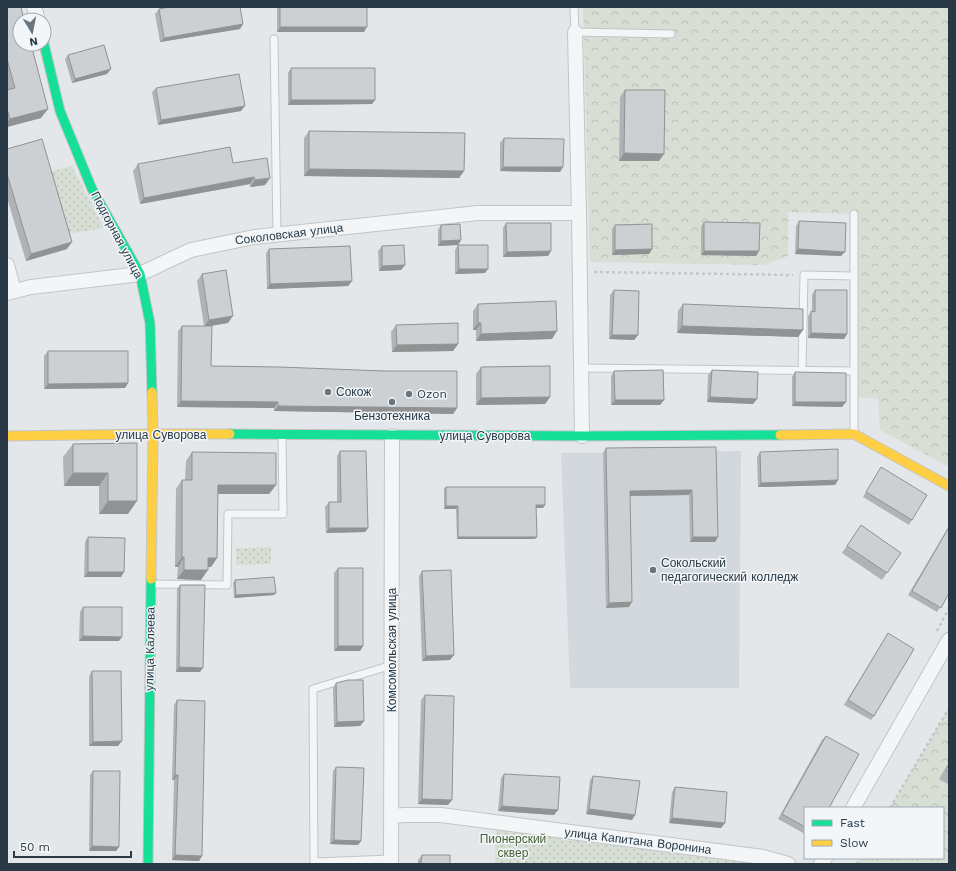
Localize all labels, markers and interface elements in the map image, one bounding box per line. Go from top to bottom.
north arrow [12,12,52,52]
text: N [29,34,39,48]
street label: Подгорная улица [88,189,146,281]
street label: Соколовская улица [234,220,344,248]
place label: Сокож [336,385,371,399]
marker: Сокож [323,387,333,397]
place label: Ozon [417,387,447,401]
marker: Ozon [404,389,414,399]
marker: Бензотехника [387,397,397,407]
place label: Бензотехника [354,409,430,423]
street label: улица Суворова [116,428,207,442]
street label: улица Суворова [440,429,531,443]
place label: Сокольский педагогический колледж [661,556,798,584]
marker: Сокольский педагогический колледж [648,565,658,575]
street label: Комсомольская улица [385,587,399,712]
street label: улица Каляева [142,607,158,691]
legend [804,807,944,859]
text: Fast [840,816,865,830]
street label: улица Капитана Воронина [564,825,713,857]
park label: Пионерский сквер [480,832,546,860]
scale bar [14,833,131,859]
text: Slow [840,836,868,850]
text: 50 m [20,840,50,854]

